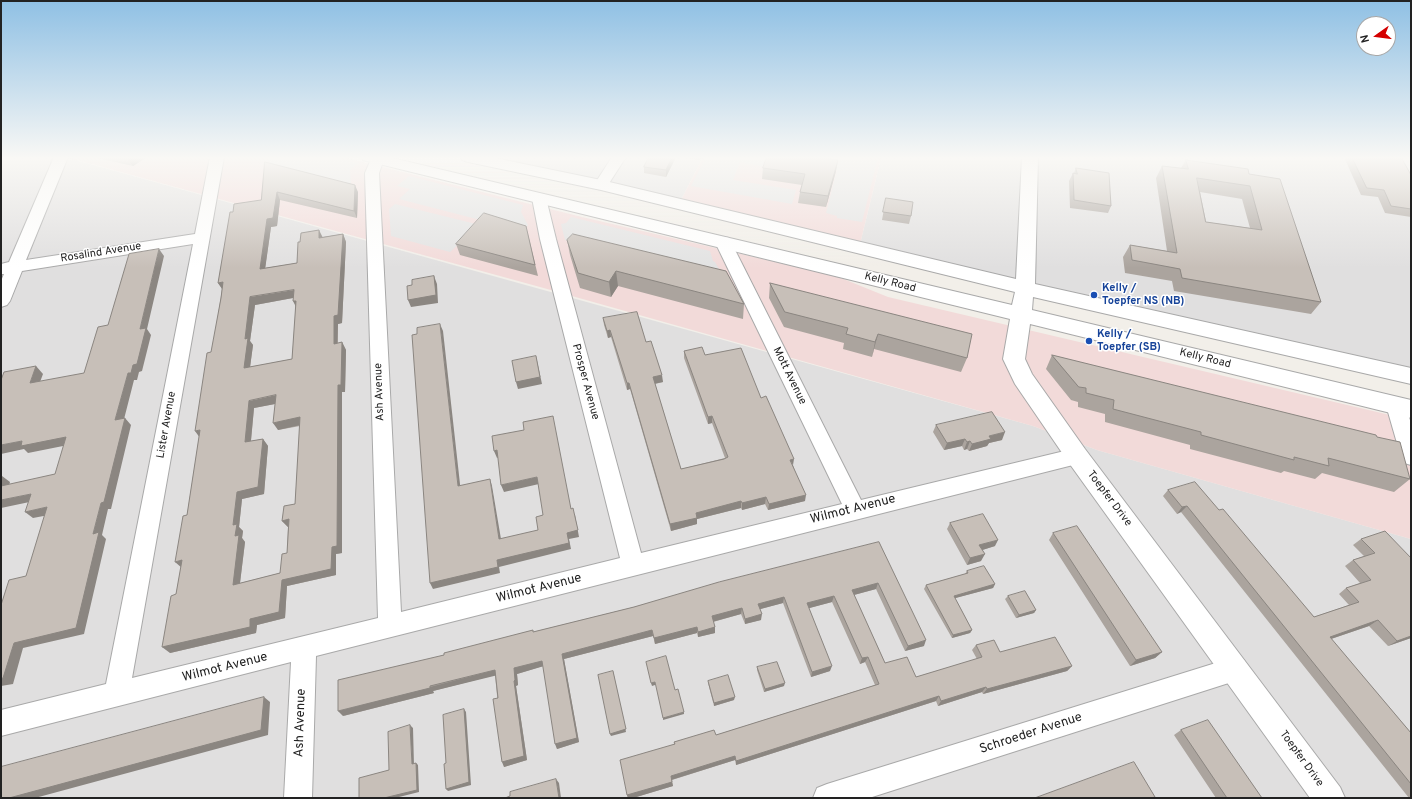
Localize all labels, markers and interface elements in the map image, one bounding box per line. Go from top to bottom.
north arrow [1356,16,1396,56]
text: N [1358,33,1373,44]
street label: Rosalind Avenue [60,240,142,266]
street label: Kelly Road [863,270,917,296]
place label: Kelly / Toepfer NS (NB) [1102,282,1184,308]
marker: Kelly / Toepfer NS (NB) [1089,290,1099,300]
place label: Kelly / Toepfer (SB) [1097,328,1161,354]
marker: Kelly / Toepfer (SB) [1084,336,1094,346]
street label: Prosper Avenue [569,343,601,421]
street label: Mott Avenue [769,345,809,407]
street label: Kelly Road [1178,346,1232,372]
street label: Ash Avenue [372,363,388,421]
street label: Lister Avenue [155,391,179,459]
street label: Toepfer Drive [1084,469,1134,529]
street label: Wilmot Avenue [809,492,897,528]
street label: Wilmot Avenue [495,571,583,607]
street label: Wilmot Avenue [181,650,269,686]
street label: Ash Avenue [292,688,310,758]
street label: Schroeder Avenue [978,710,1084,758]
street label: Toepfer Drive [1276,728,1326,790]

